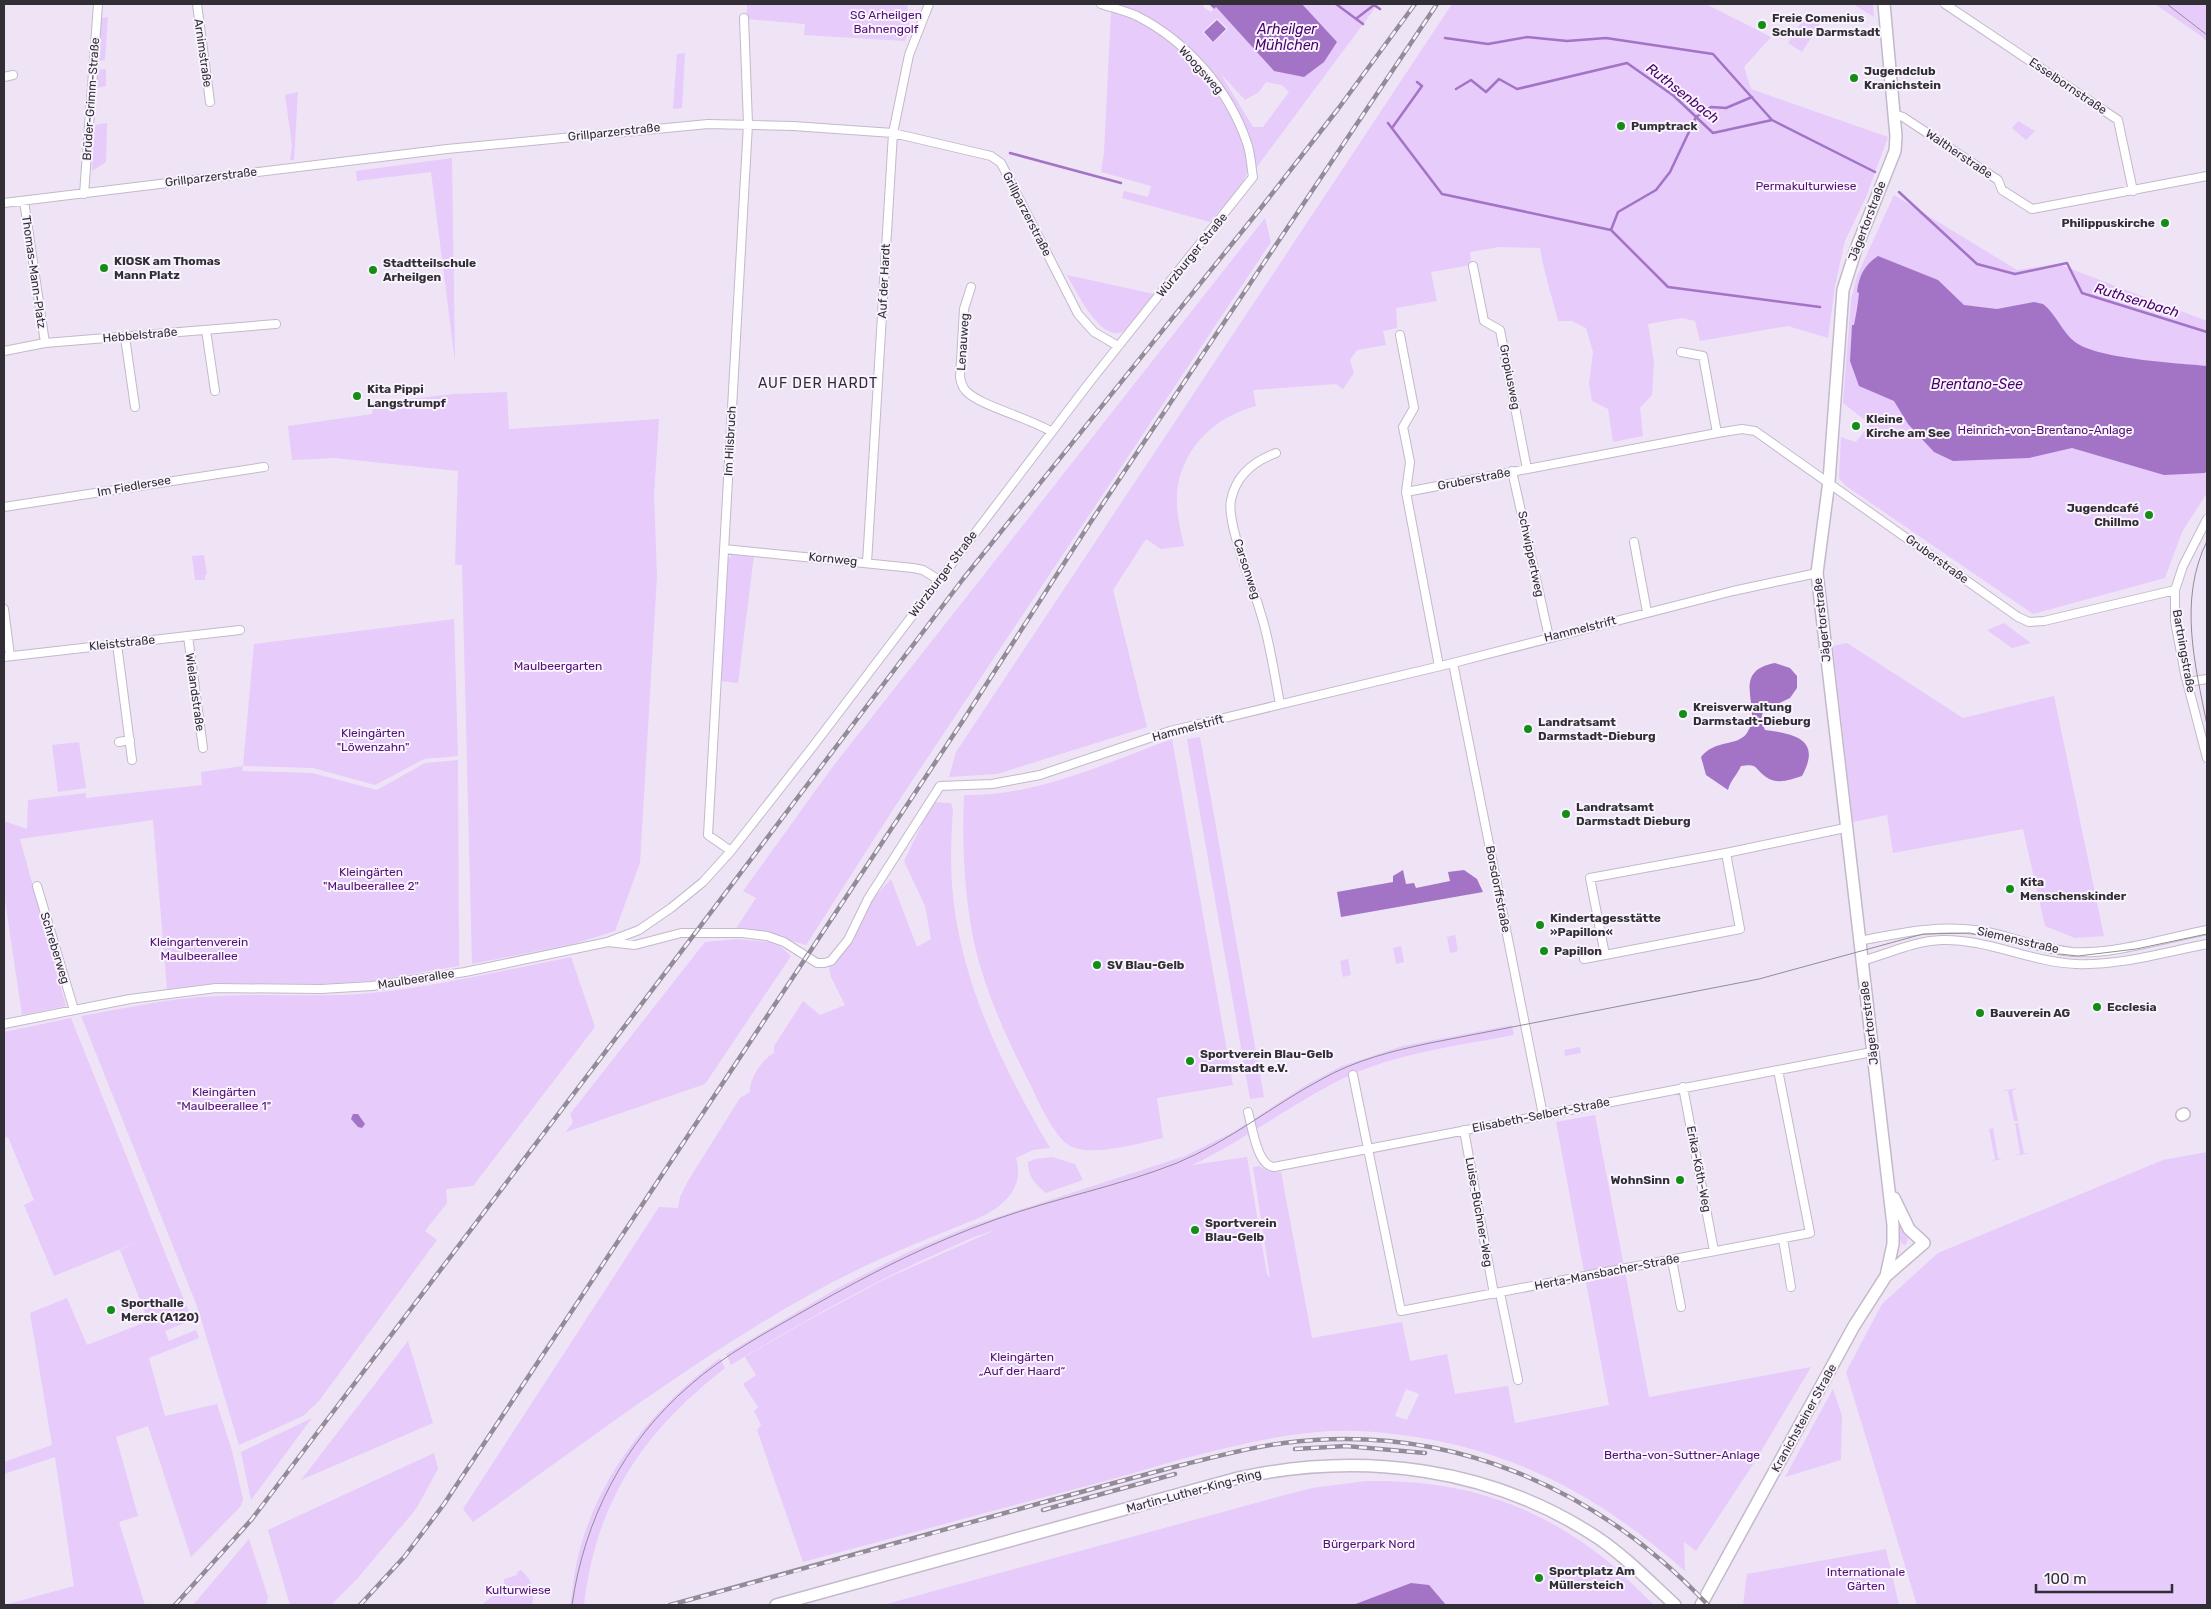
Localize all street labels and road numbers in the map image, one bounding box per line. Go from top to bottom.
street label: Arnimstraße [191,18,215,88]
street label: Brüder-Grimm-Straße [80,37,102,161]
street label: Woogsweg [1176,43,1226,97]
street label: Esselbornstraße [2026,55,2110,117]
street label: Grillparzerstraße [567,120,661,144]
street label: Waltherstraße [1923,126,1995,182]
street label: Grillparzerstraße [164,164,258,190]
street label: Grillparzerstraße [1000,169,1054,259]
street label: Jägertorstraße [1845,179,1889,263]
street label: Würzburger Straße [1154,210,1230,300]
street label: Thomas-Mann-Platz [19,214,49,330]
street label: Auf der Hardt [875,243,893,319]
street label: Lenauweg [954,313,972,371]
street label: Hebbelstraße [102,325,178,345]
street label: Gropiusweg [1497,343,1523,411]
street label: Im Hilsbruch [721,406,739,476]
street label: Gruberstraße [1436,465,1512,493]
street label: Im Fiedlersee [96,473,172,499]
street label: Schwippertweg [1515,510,1547,598]
street label: Würzburger Straße [906,528,980,620]
street label: Gruberstraße [1903,532,1971,587]
street label: Carsonweg [1231,537,1263,601]
street label: Kornweg [808,549,858,569]
street label: Jägertorstraße [1811,577,1833,663]
street label: Bartningstraße [2170,608,2198,694]
street label: Hammelstrift [1543,613,1618,645]
street label: Kleiststraße [88,633,156,653]
street label: Wielandstraße [183,652,207,732]
street label: Hammelstrift [1151,712,1226,744]
street label: Borsdorffstraße [1483,844,1513,934]
street label: Schreberweg [37,910,73,986]
street label: Siemensstraße [1976,924,2061,956]
street label: Maulbeerallee [377,966,456,992]
street label: Jägertorstraße [1857,980,1881,1066]
street label: Elisabeth-Selbert-Straße [1471,1095,1611,1135]
street label: Erika-Köth-Weg [1684,1125,1714,1213]
street label: Luise-Büchner-Weg [1462,1156,1496,1268]
street label: Herta-Mansbacher-Straße [1533,1251,1681,1293]
street label: Kranichsteiner Straße [1769,1361,1840,1474]
street label: Martin-Luther-King-Ring [1125,1466,1263,1516]

